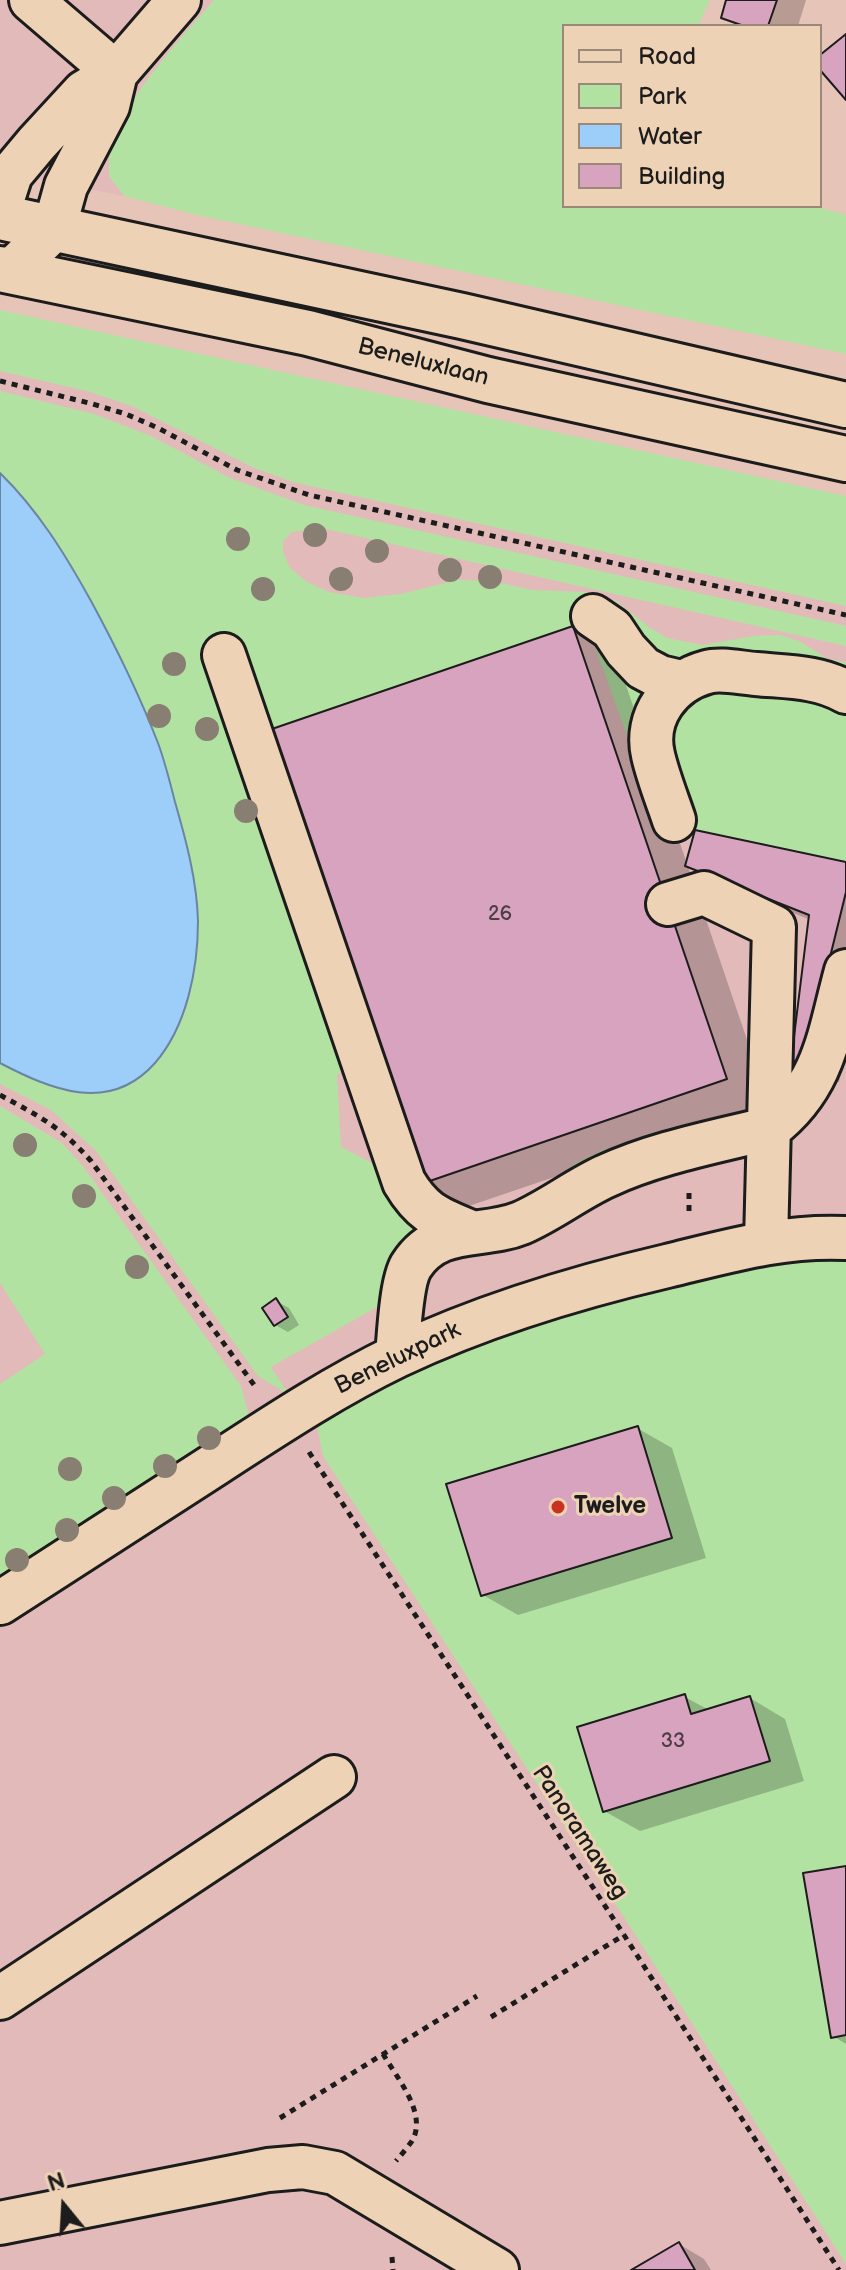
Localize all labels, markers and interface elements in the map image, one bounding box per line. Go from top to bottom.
legend [562,24,822,208]
text: Road [638,42,696,71]
text: Park [638,82,686,111]
text: Water [638,122,702,151]
text: Building [638,162,725,191]
street label: Beneluxlaan [354,333,492,393]
house number: 26 [488,903,512,927]
street label: Beneluxpark [330,1316,466,1402]
place label: Twelve [574,1493,646,1521]
marker: Twelve [549,1498,567,1516]
house number: 33 [661,1730,685,1754]
street label: Panoramaweg [525,1761,633,1905]
north arrow [24,2166,104,2246]
text: N [44,2167,68,2198]

